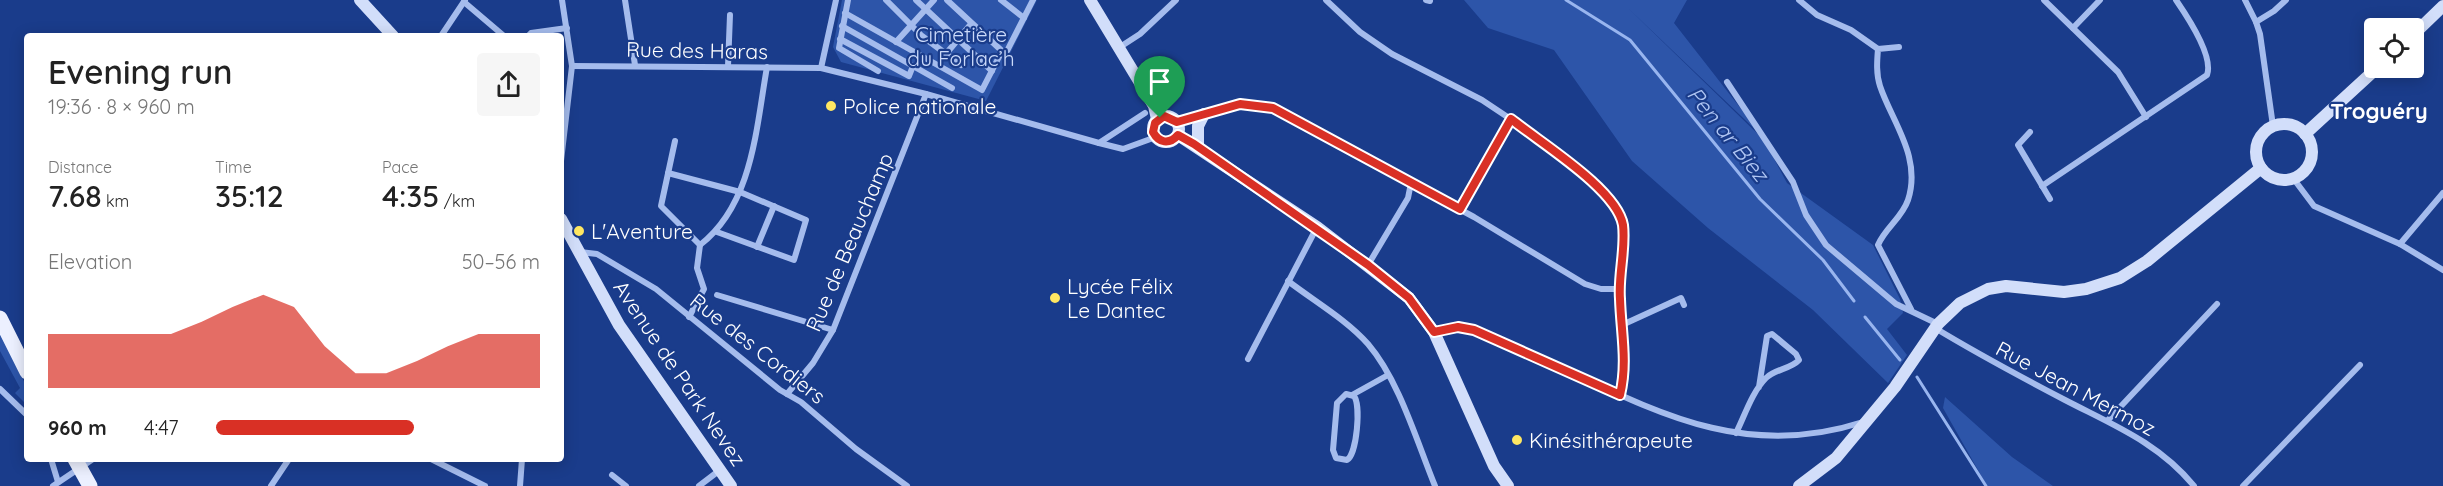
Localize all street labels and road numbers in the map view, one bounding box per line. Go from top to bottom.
street label: Rue des Haras [626,36,768,64]
street label: Rue de Beauchamp [800,149,898,335]
street label: Avenue de Park Nevez [608,275,752,471]
street label: Rue des Cordiers [685,287,831,409]
street label: Rue Jean Mermoz [1992,335,2160,441]

